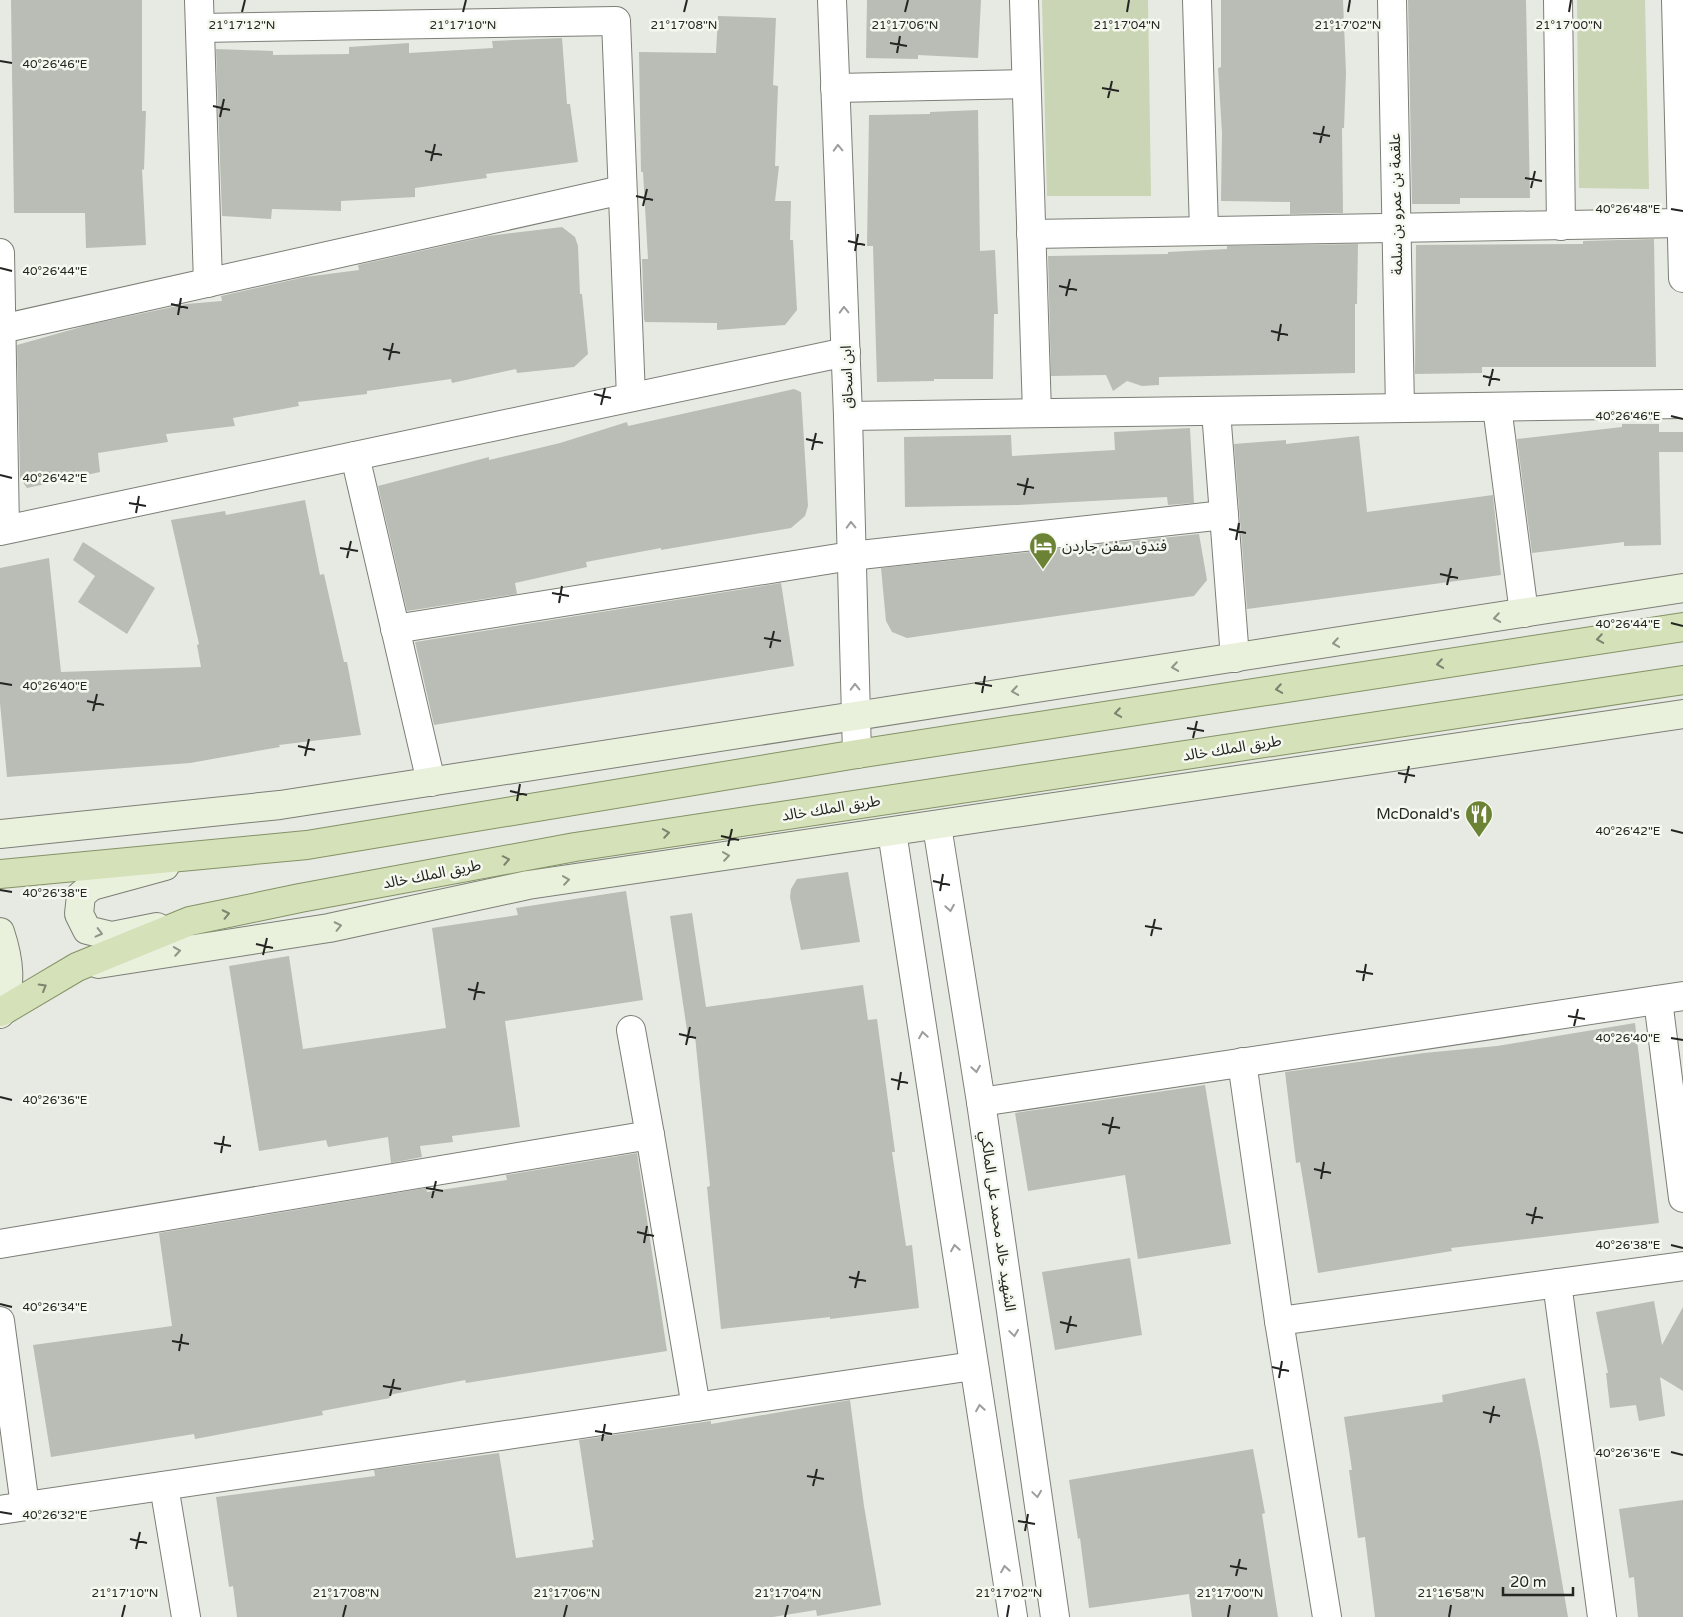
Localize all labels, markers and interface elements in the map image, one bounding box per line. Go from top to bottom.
text: 21°17'12"N [209,18,276,32]
text: 21°17'10"N [430,18,497,32]
text: 21°17'08"N [651,18,718,32]
text: 21°17'06"N [872,18,939,32]
text: 21°17'04"N [1094,18,1161,32]
text: 21°17'02"N [1315,18,1382,32]
text: 21°17'00"N [1536,18,1603,32]
text: 40°26'46"E [22,57,88,71]
street label: علقمة بن عمرو بن سلمة [1386,132,1406,275]
one-way arrow [832,143,843,151]
text: 40°26'48"E [1595,202,1661,216]
text: 40°26'44"E [22,264,88,278]
one-way arrow [839,306,850,314]
street label: ابن اسحاق [837,345,857,409]
text: 40°26'46"E [1595,409,1661,423]
text: 40°26'42"E [22,471,88,485]
one-way arrow [846,521,856,528]
hotel icon: فندق سفن جاردن [1028,531,1058,570]
place label: فندق سفن جاردن [1062,537,1167,555]
one-way arrow [1492,612,1501,622]
text: 40°26'44"E [1595,617,1661,631]
one-way arrow [1596,634,1605,644]
one-way arrow [1332,637,1340,647]
one-way arrow [1435,658,1443,669]
one-way arrow [1171,661,1179,672]
text: 40°26'40"E [22,679,88,693]
one-way arrow [850,683,860,691]
one-way arrow [1275,683,1283,693]
one-way arrow [1010,685,1018,696]
one-way arrow [1114,708,1123,718]
street label: طريق الملك خالد [1181,731,1283,766]
street label: طريق الملك خالد [780,791,882,826]
restaurant icon: McDonald's [1464,799,1494,838]
place label: McDonald's [1376,805,1460,823]
text: 40°26'42"E [1595,824,1661,838]
one-way arrow [661,829,670,839]
one-way arrow [723,851,731,862]
street label: طريق الملك خالد [381,856,483,893]
one-way arrow [501,856,510,866]
one-way arrow [561,875,570,885]
text: 40°26'38"E [22,886,88,900]
one-way arrow [944,905,955,913]
one-way arrow [221,909,230,920]
one-way arrow [333,921,342,932]
one-way arrow [94,927,103,938]
one-way arrow [173,947,182,957]
one-way arrow [38,983,47,993]
one-way arrow [918,1031,928,1040]
text: 40°26'40"E [1595,1031,1661,1045]
one-way arrow [970,1064,980,1073]
text: 40°26'36"E [22,1093,88,1107]
street label: الشهيد خالد محمد على المالكي [974,1129,1020,1313]
text: 40°26'38"E [1595,1238,1661,1252]
one-way arrow [950,1243,961,1251]
text: 40°26'34"E [22,1300,88,1314]
one-way arrow [1008,1330,1019,1338]
one-way arrow [975,1404,985,1413]
text: 40°26'36"E [1595,1446,1661,1460]
one-way arrow [1031,1491,1042,1499]
text: 40°26'32"E [22,1508,88,1522]
one-way arrow [1001,1564,1011,1573]
scale bar [1503,1564,1573,1596]
text: 20 m [1510,1573,1547,1591]
text: 21°17'10"N [92,1586,159,1600]
text: 21°17'08"N [313,1586,380,1600]
text: 21°17'06"N [534,1586,601,1600]
text: 21°17'04"N [755,1586,822,1600]
text: 21°17'02"N [976,1586,1043,1600]
text: 21°17'00"N [1197,1586,1264,1600]
text: 21°16'58"N [1418,1586,1485,1600]

